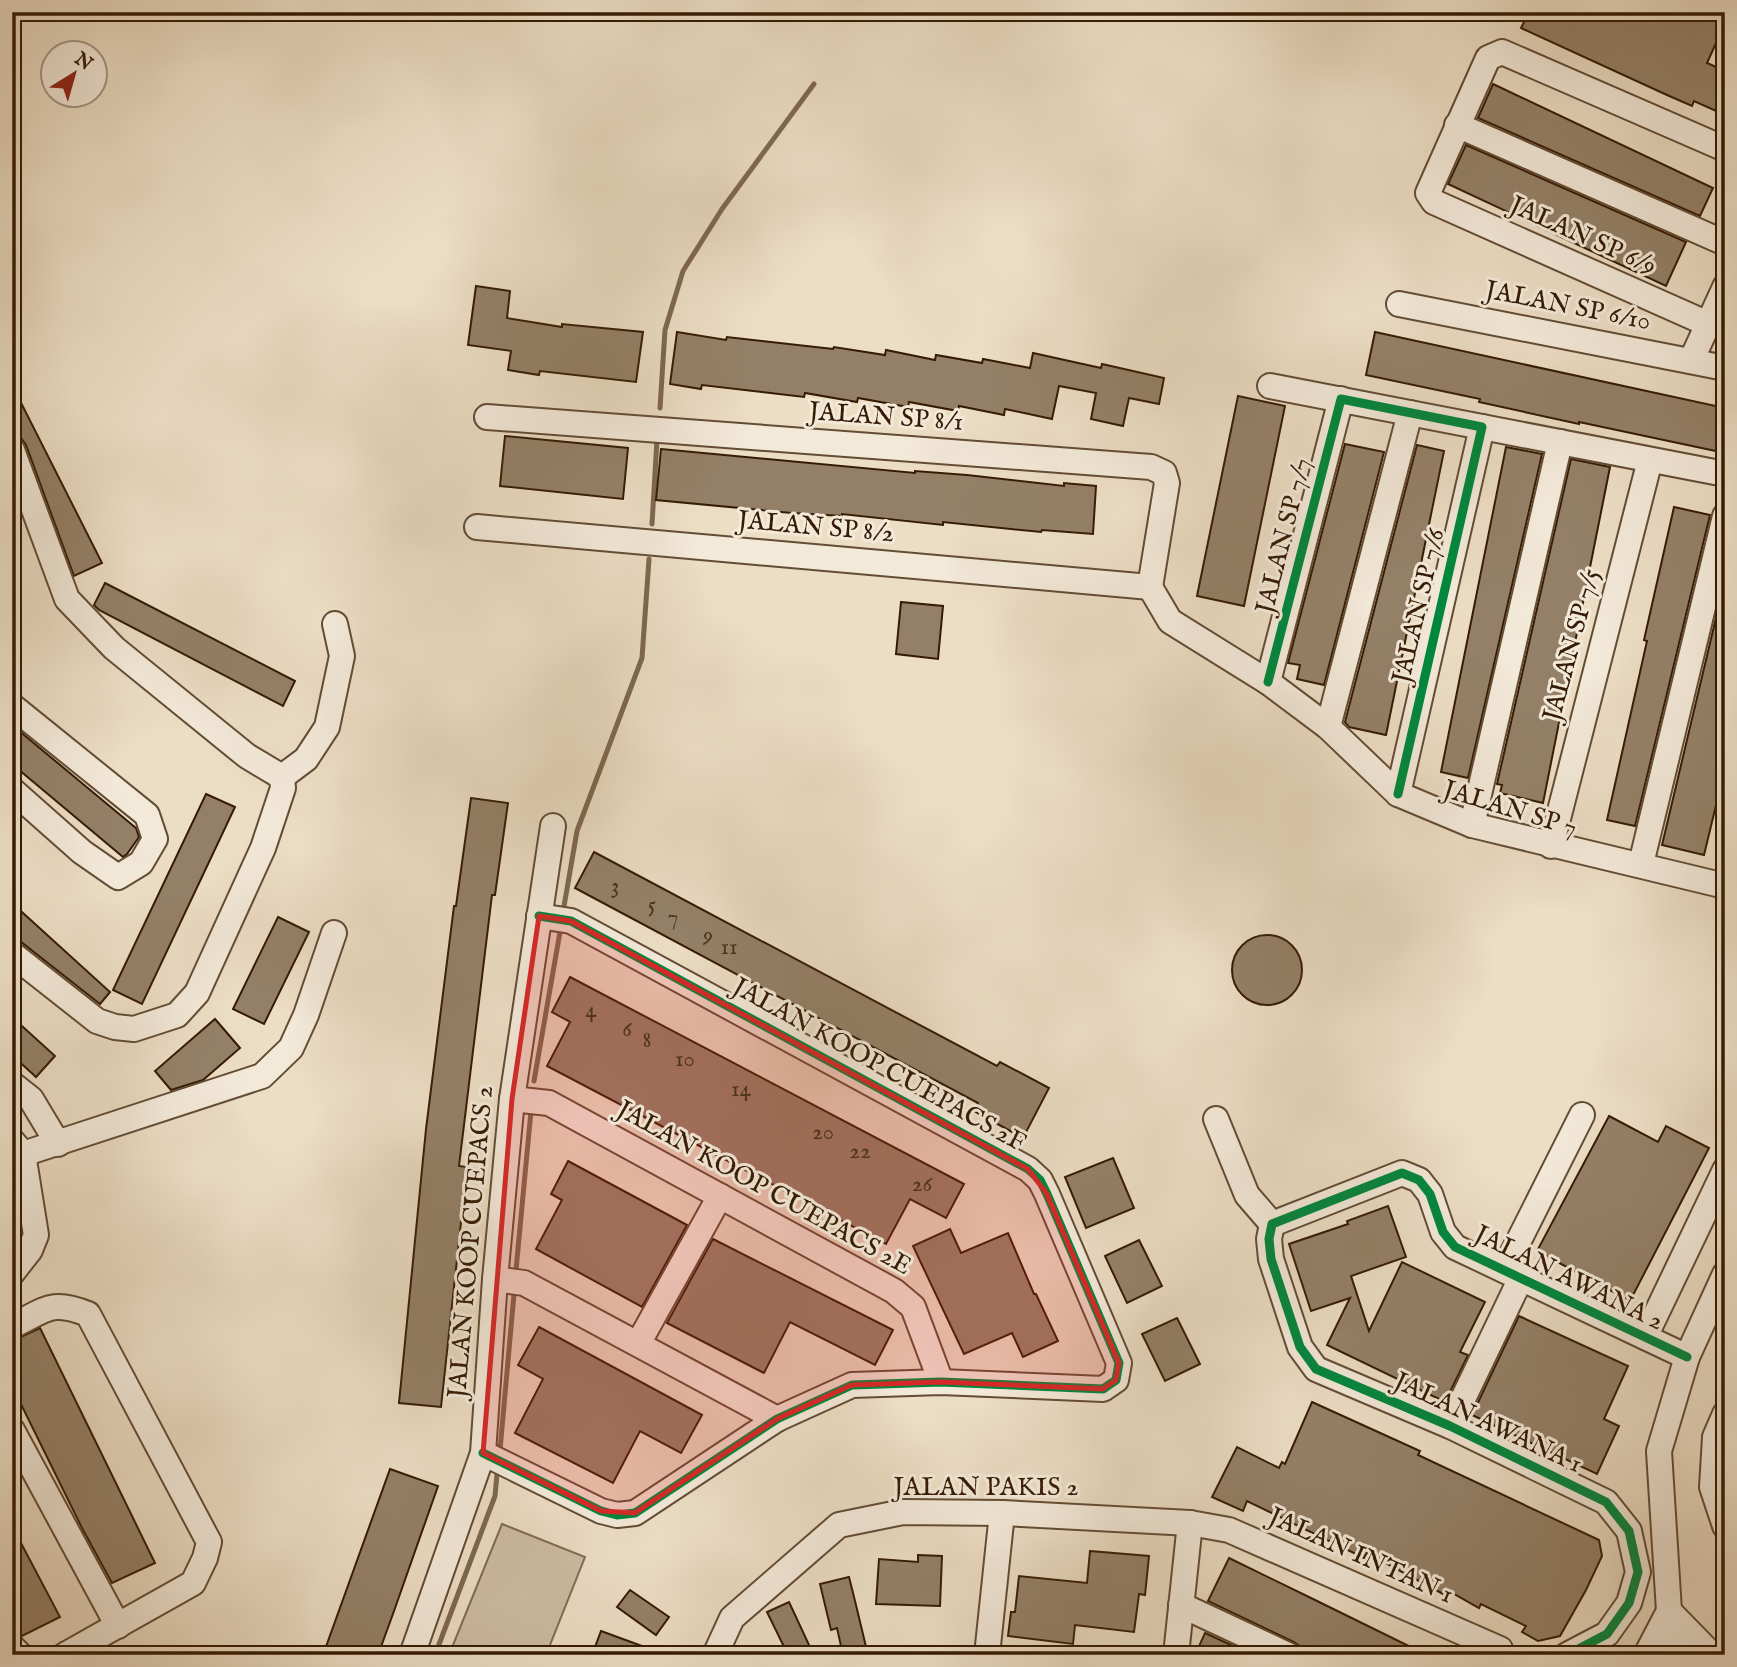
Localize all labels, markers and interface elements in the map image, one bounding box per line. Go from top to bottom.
north arrow [38,38,108,108]
text: N [68,47,97,77]
street label: JALAN SP 6/9 [1502,188,1661,283]
street label: JALAN SP 6/10 [1479,273,1654,338]
street label: JALAN SP 8/1 [805,395,964,439]
street label: JALAN SP 7/7 [1248,455,1319,620]
street label: JALAN SP 8/2 [733,503,896,550]
street label: JALAN SP 7/6 [1385,524,1453,689]
street label: JALAN SP 7/5 [1535,565,1608,728]
street label: JALAN SP 7 [1436,772,1581,845]
house number: 3 [611,872,619,901]
house number: 5 [648,891,656,920]
house number: 7 [668,903,678,932]
house number: 9 [702,921,713,950]
house number: 11 [720,933,738,962]
street label: JALAN KOOP CUEPACS 2F [724,969,1031,1159]
house number: 4 [585,996,597,1025]
house number: 6 [622,1015,633,1044]
house number: 8 [642,1026,652,1055]
house number: 10 [675,1045,695,1074]
house number: 14 [731,1075,752,1104]
street label: JALAN KOOP CUEPACS 2 [441,1084,501,1403]
street label: JALAN KOOP CUEPACS 2E [608,1092,917,1283]
house number: 20 [812,1118,834,1147]
house number: 22 [849,1137,871,1166]
house number: 26 [912,1170,934,1199]
street label: JALAN AWANA 2 [1466,1217,1669,1338]
street label: JALAN AWANA 1 [1386,1364,1588,1481]
street label: JALAN PAKIS 2 [891,1471,1078,1504]
street label: JALAN INTAN 1 [1261,1499,1459,1612]

